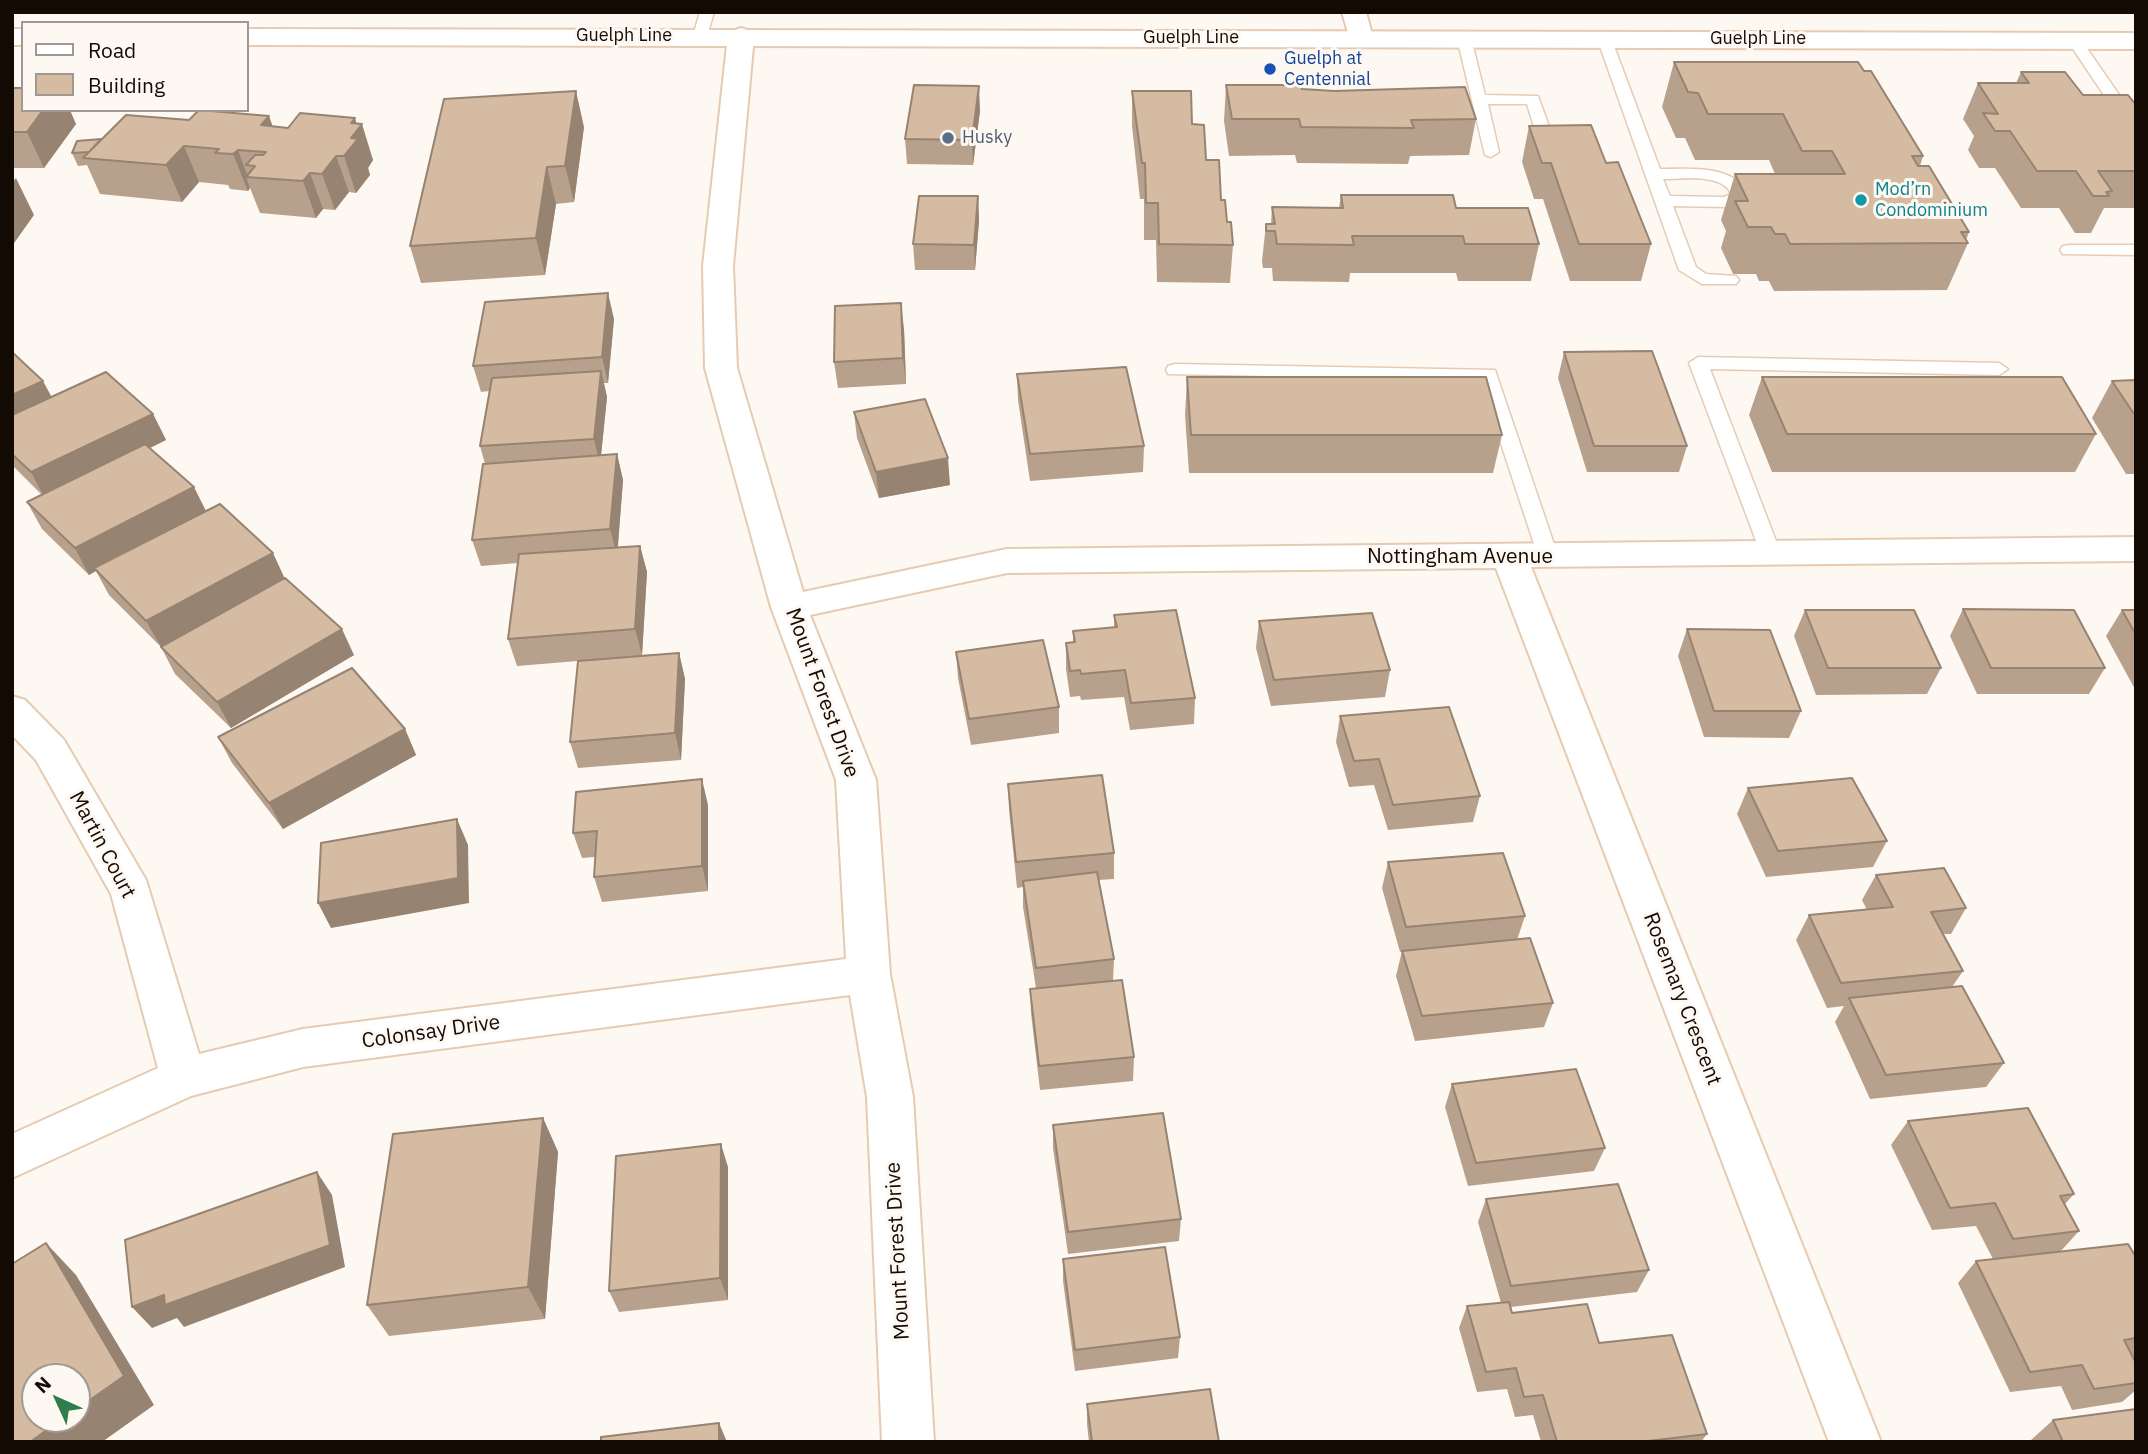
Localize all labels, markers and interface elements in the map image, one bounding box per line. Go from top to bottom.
legend [21,21,248,112]
street label: Guelph Line [576,25,672,47]
street label: Guelph Line [1143,27,1239,49]
street label: Guelph Line [1710,28,1806,50]
text: Road [88,36,136,64]
place label: Guelph at Centennial [1284,48,1371,90]
marker: Guelph at Centennial [1262,61,1278,77]
text: Building [88,71,165,99]
place label: Husky [962,127,1012,149]
marker: Husky [940,130,956,146]
place label: Mod’rn Condominium [1875,179,1988,222]
marker: Mod’rn Condominium [1853,192,1869,208]
street label: Nottingham Avenue [1367,544,1553,570]
street label: Mount Forest Drive [780,605,864,781]
street label: Martin Court [63,787,141,903]
street label: Rosemary Crescent [1637,909,1727,1089]
street label: Colonsay Drive [360,1010,502,1054]
street label: Mount Forest Drive [881,1161,915,1341]
north arrow [21,1363,91,1433]
text: N [29,1371,56,1398]

